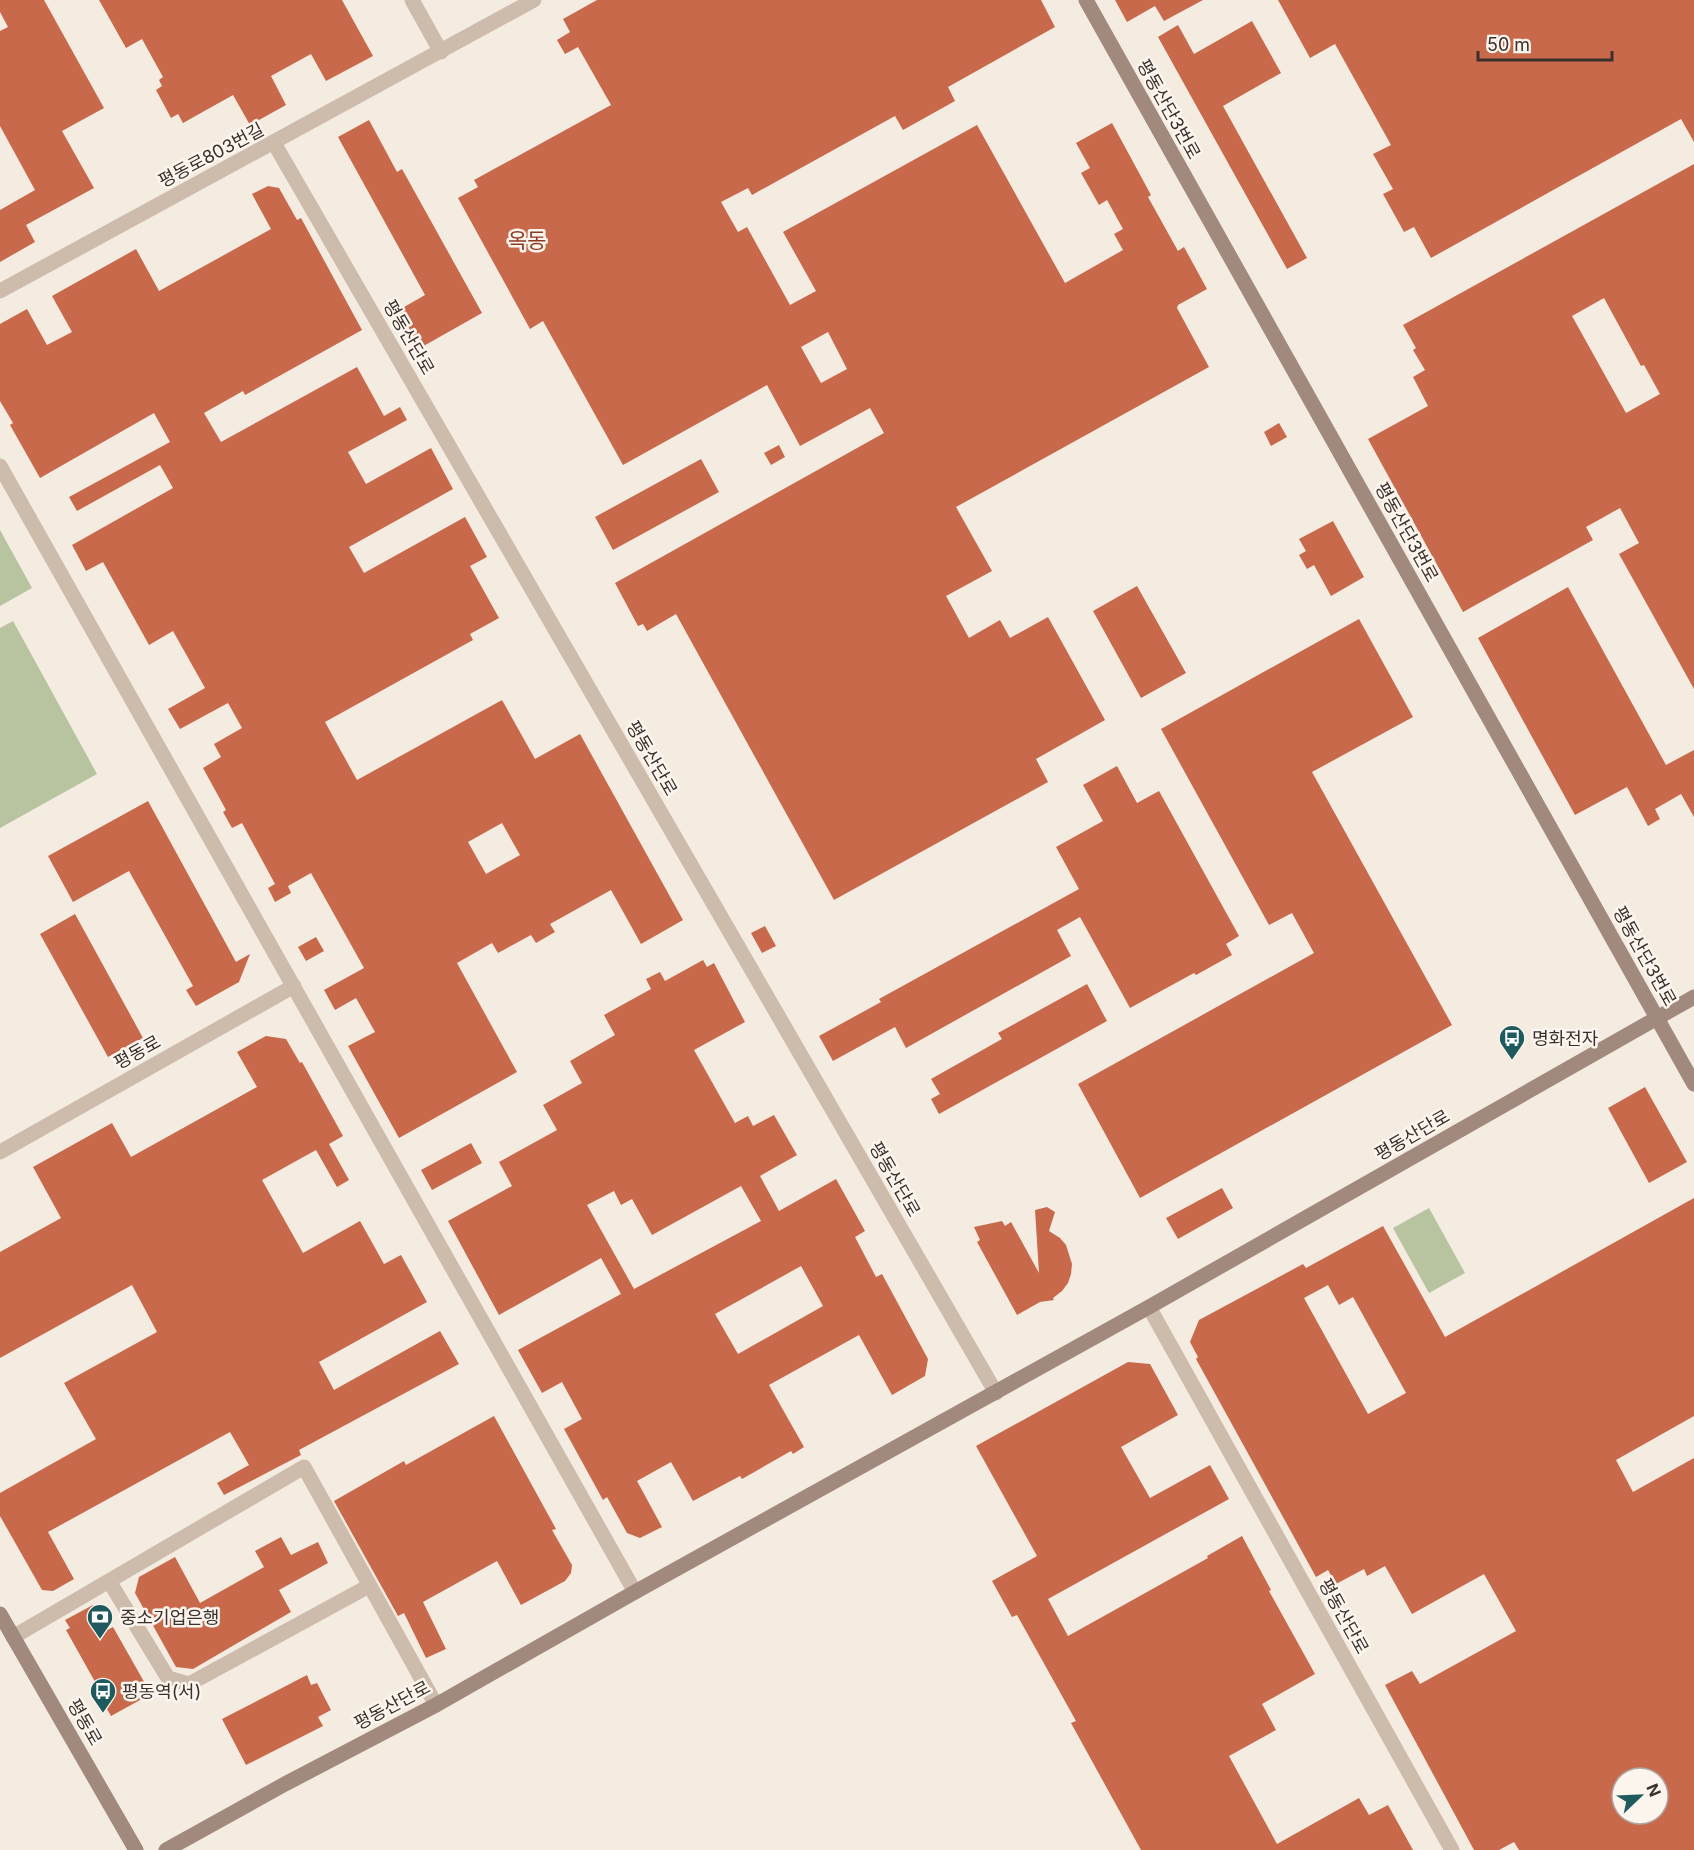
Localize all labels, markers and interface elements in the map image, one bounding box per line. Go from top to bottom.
scale bar [1478,24,1612,62]
text: 50 m [1487,34,1530,55]
street label: 평동산단3번로 [1133,56,1205,162]
street label: 평동로803번길 [155,118,267,192]
district label: 옥동 [508,228,546,253]
street label: 평동산단로 [379,296,439,378]
street label: 평동산단3번로 [1371,479,1443,585]
street label: 평동산단로 [622,717,682,799]
street label: 평동산단3번로 [1609,903,1681,1009]
bus stop icon: 명화전자 [1497,1023,1527,1061]
place label: 명화전자 [1532,1028,1599,1049]
street label: 평동로 [110,1031,164,1073]
street label: 평동산단로 [1371,1105,1453,1165]
street label: 평동산단로 [865,1138,925,1220]
street label: 평동산단로 [1315,1575,1373,1657]
bank icon: 중소기업은행 [85,1602,115,1640]
place label: 중소기업은행 [120,1607,219,1628]
bus stop icon: 평동역(서) [88,1676,118,1714]
street label: 평동산단로 [351,1676,433,1734]
place label: 평동역(서) [122,1681,201,1702]
street label: 평동로 [63,1695,107,1749]
north arrow [1610,1766,1670,1826]
text: N [1642,1781,1665,1800]

